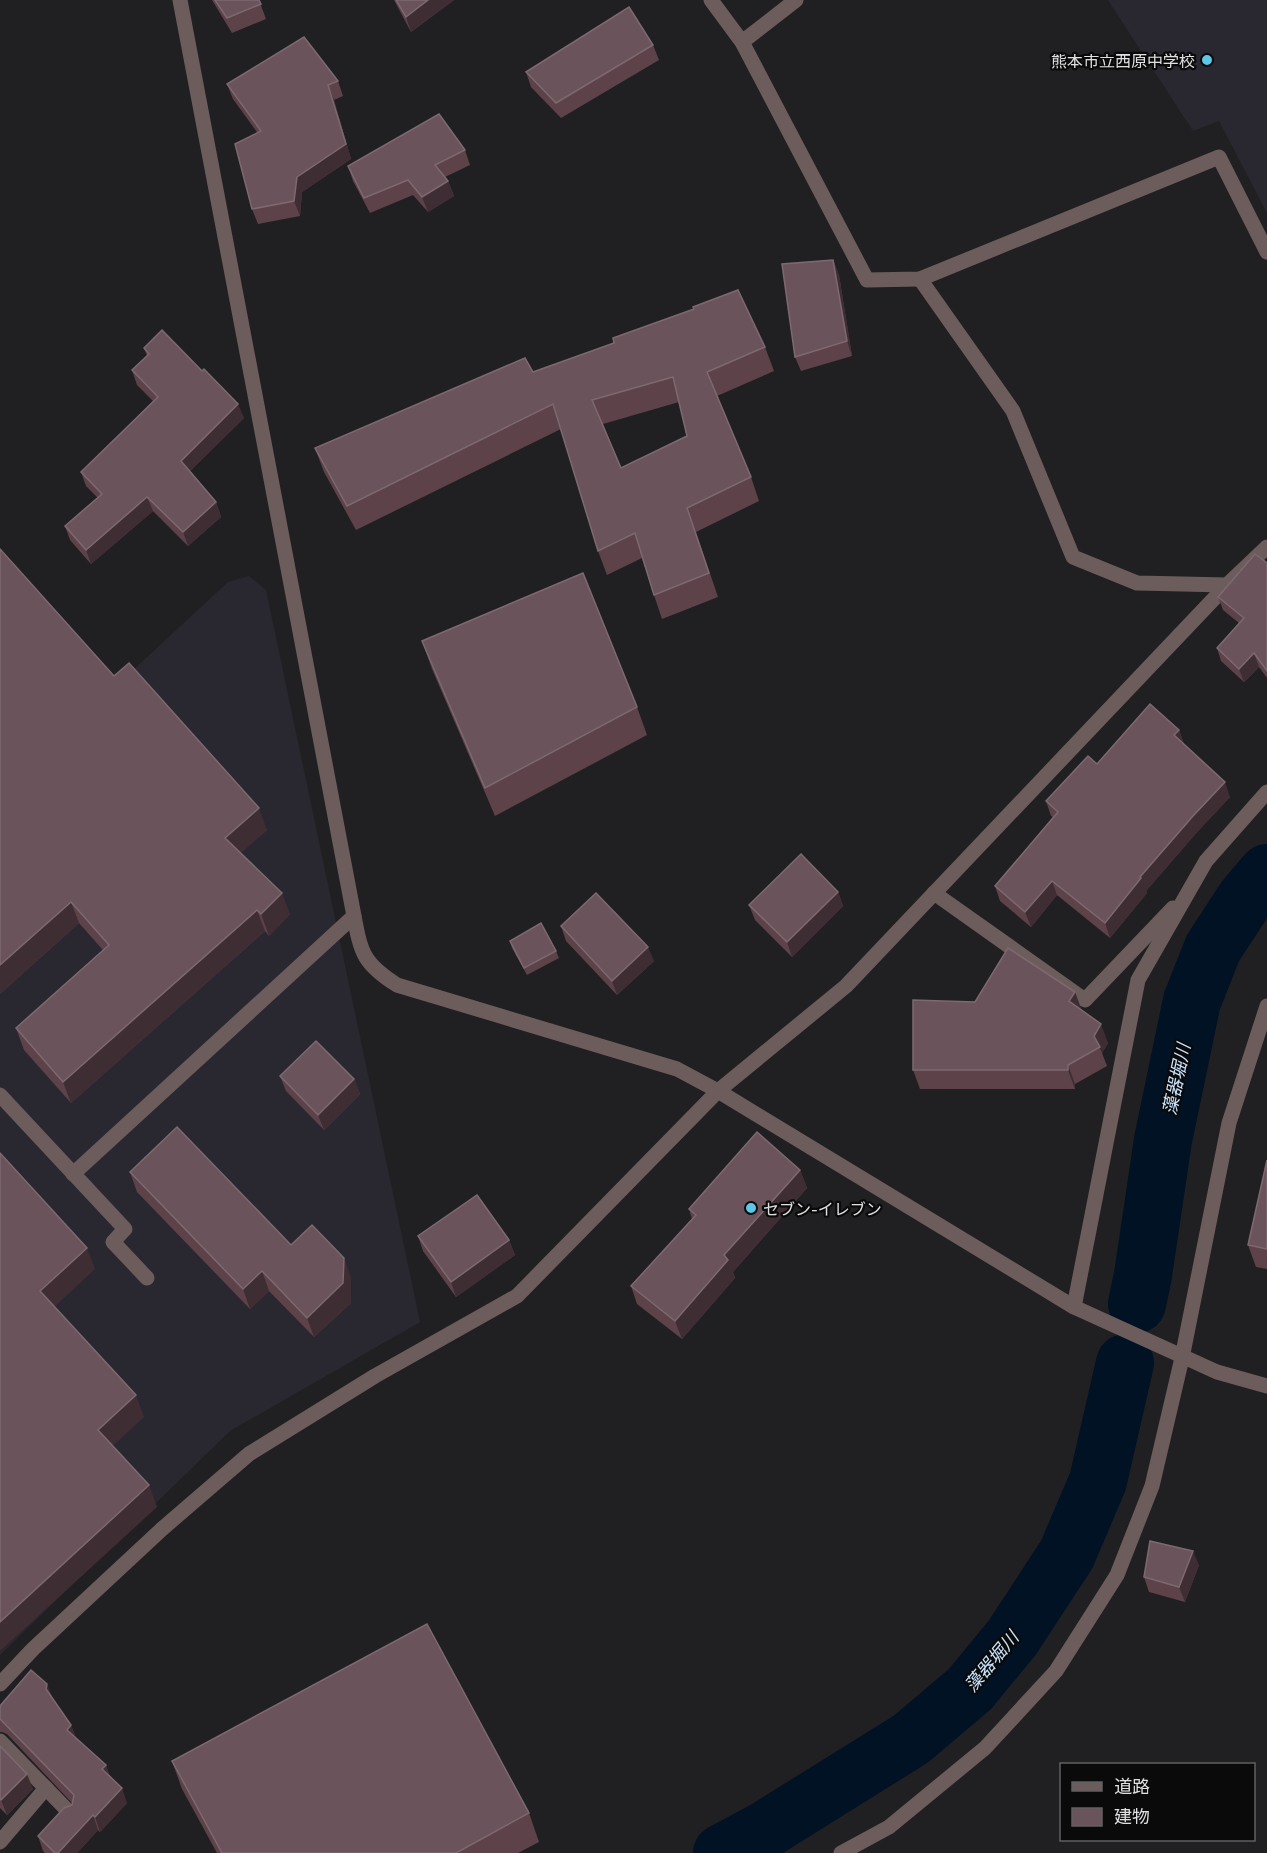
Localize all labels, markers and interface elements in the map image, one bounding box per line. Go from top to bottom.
place label: 熊本市立西原中学校 [1051,51,1195,70]
marker: 熊本市立西原中学校 [1200,53,1214,67]
water label: 藻器堀川 [1158,1040,1195,1117]
place label: セブン-イレブン [763,1199,882,1218]
marker: セブン-イレブン [744,1201,758,1215]
water label: 藻器堀川 [959,1625,1024,1696]
legend [1060,1763,1255,1841]
text: 道路 [1114,1775,1150,1797]
text: 建物 [1114,1805,1150,1827]

